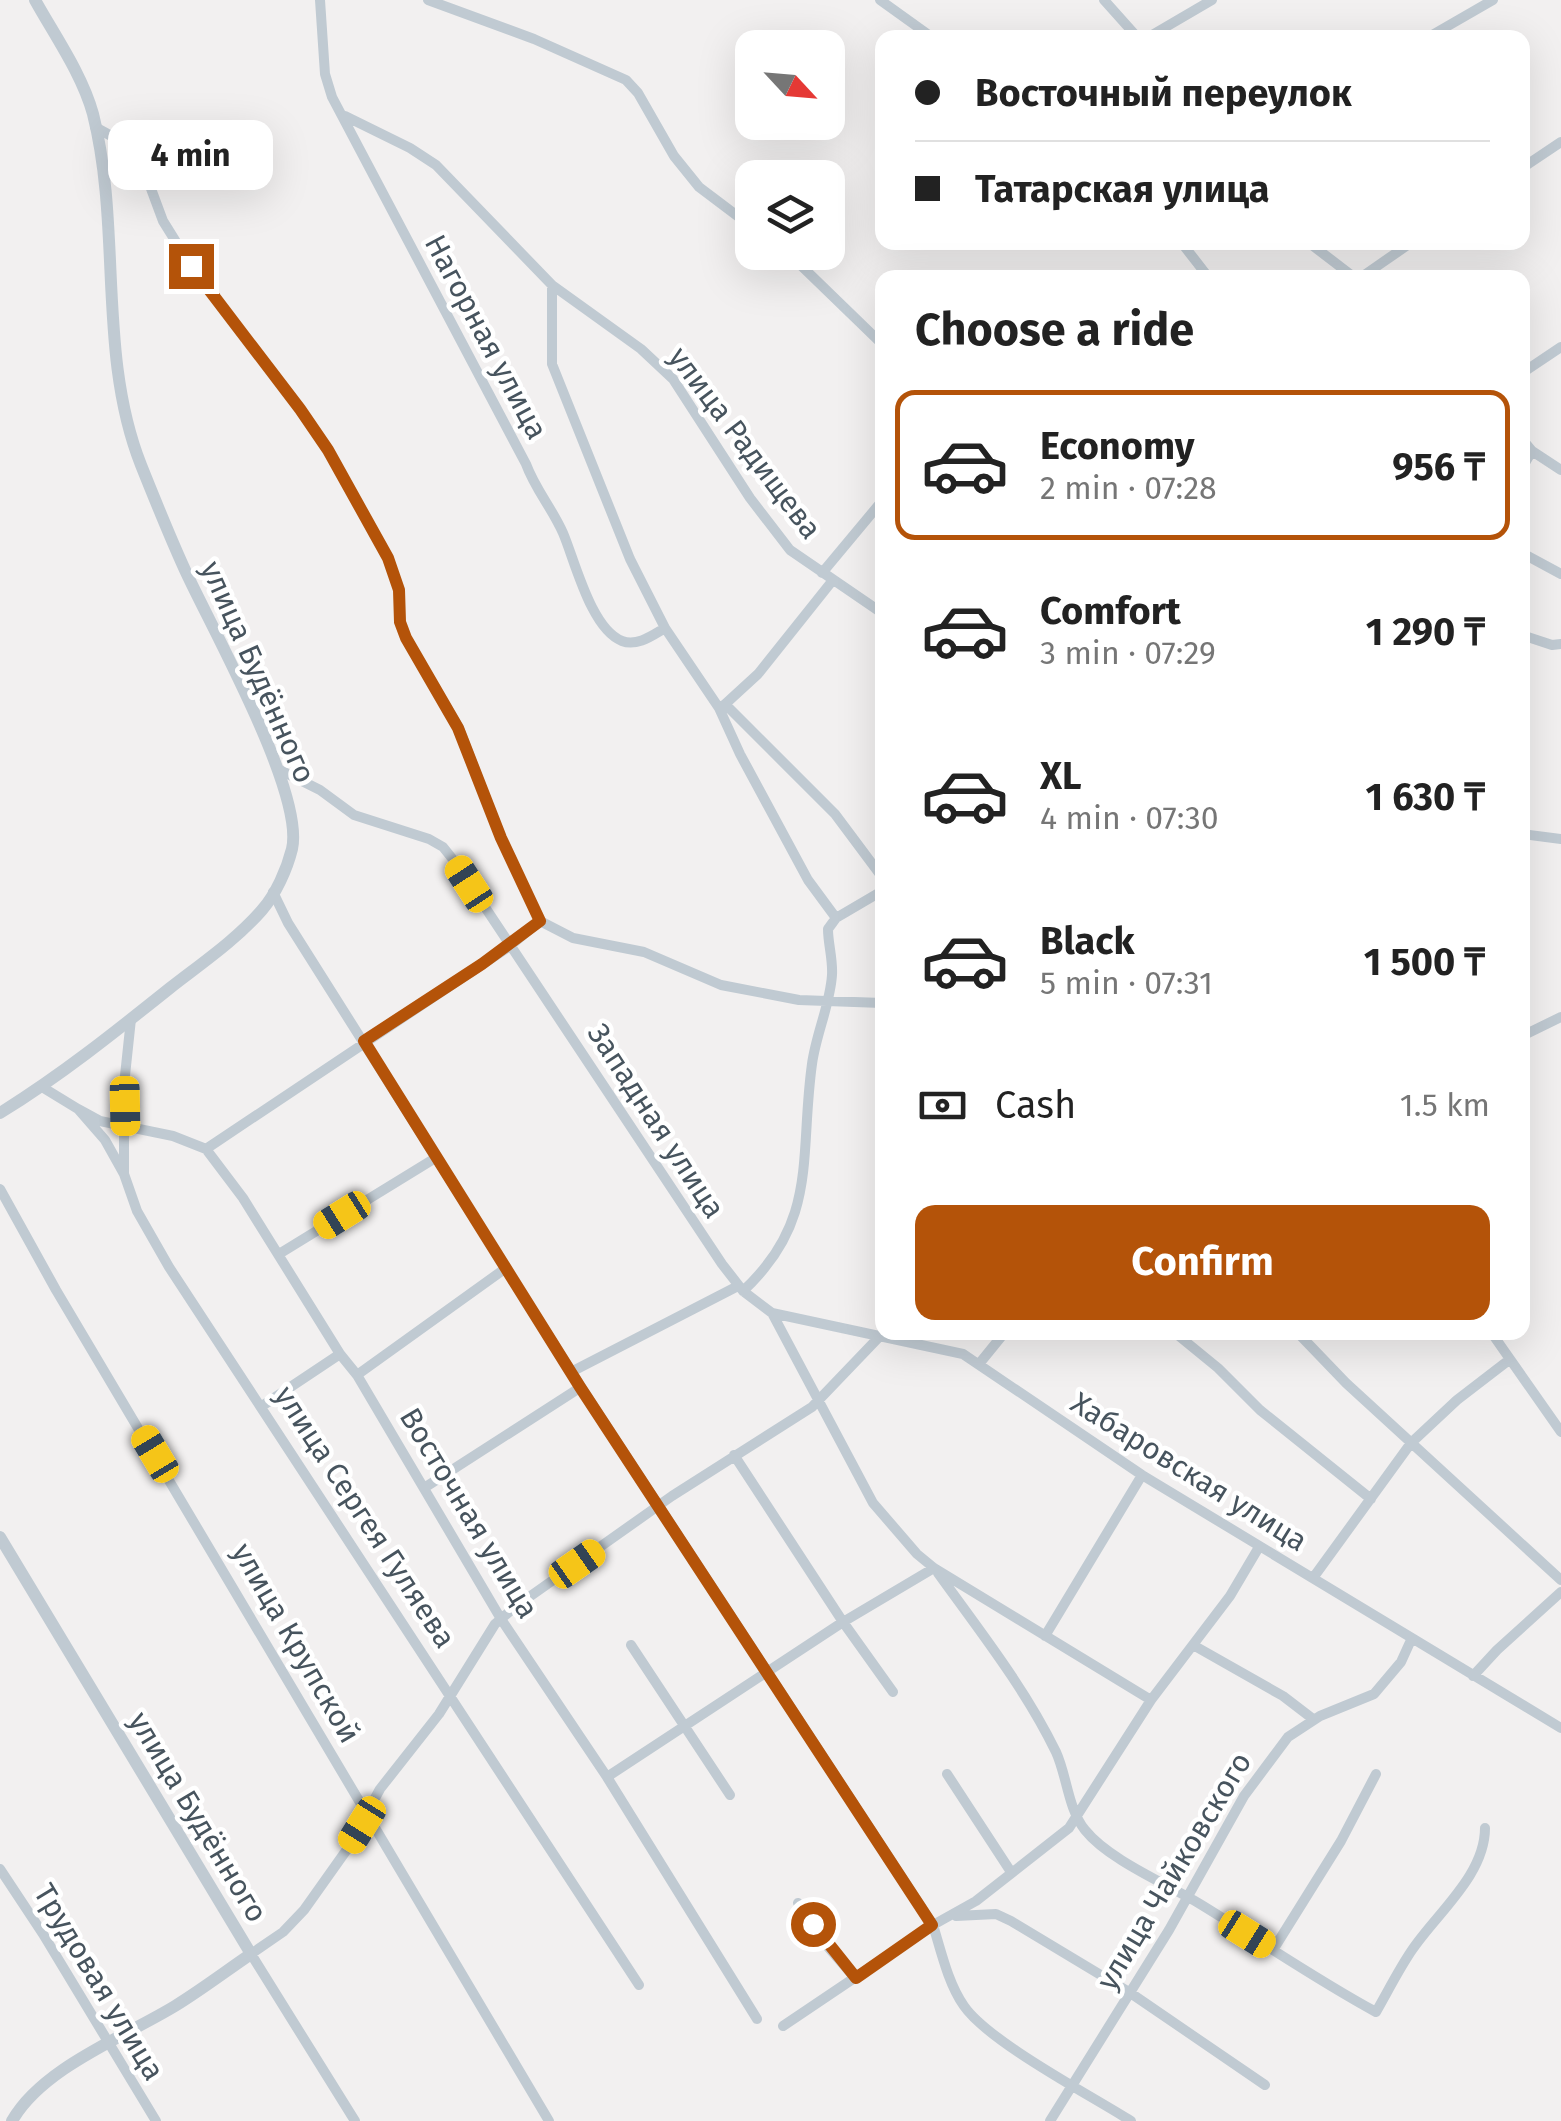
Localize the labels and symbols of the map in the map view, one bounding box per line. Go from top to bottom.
north arrow [735,30,845,140]
callout: 4 min [109,121,274,191]
street label: Нагорная улица [417,229,555,445]
route end [169,244,214,289]
street label: улица Радищева [661,340,829,546]
street label: улица Будённого [193,556,323,788]
car [440,851,498,917]
street label: Западная улица [580,1017,732,1225]
car [109,1076,141,1136]
car [309,1186,375,1244]
street label: улица Сергея Гуляева [267,1379,463,1655]
street label: Хабаровская улица [1064,1385,1314,1559]
street label: Восточная улица [392,1401,546,1625]
car [127,1421,183,1487]
car [544,1535,610,1593]
street label: улица Крупской [224,1537,368,1749]
street label: улица Будённого [121,1705,275,1929]
street label: улица Чайковского [1089,1746,1259,1996]
car [333,1792,391,1858]
street label: Трудовая улица [26,1877,172,2087]
route start [791,1902,836,1947]
car [1214,1905,1280,1963]

